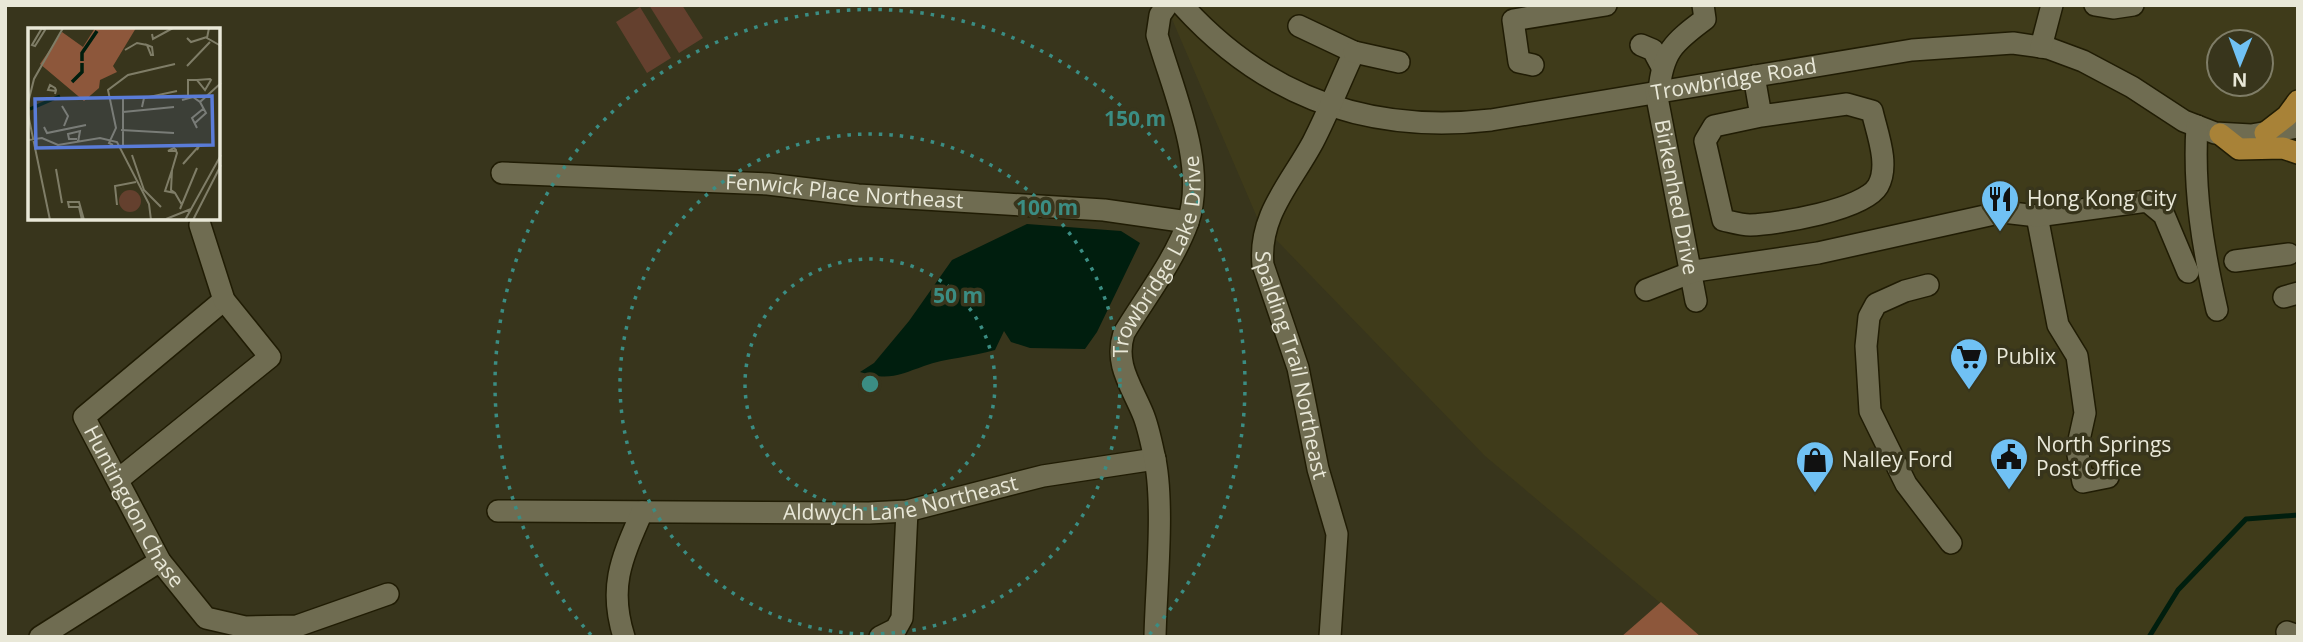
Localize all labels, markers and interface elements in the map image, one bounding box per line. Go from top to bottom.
inset map [28,28,220,220]
north arrow [2205,28,2275,98]
street label: Trowbridge Road [1649,51,1819,106]
text: N [2232,67,2248,93]
text: 150 m [1104,104,1166,132]
street label: Birkenhed Drive [1649,117,1706,277]
street label: Trowbridge Lake Drive [1106,154,1207,357]
street label: Fenwick Place Northeast [725,167,964,214]
restaurant icon: Hong Kong City [1979,178,2021,233]
place label: Hong Kong City [2027,184,2177,212]
text: 100 m [1016,193,1078,221]
street label: Spalding Trail Northeast [1249,251,1335,482]
text: 50 m [933,281,983,309]
supermarket icon: Publix [1948,336,1990,391]
place label: Publix [1996,342,2056,370]
centre of rings [858,372,882,396]
street label: Huntingdon Chase [78,420,191,593]
place label: North Springs Post Office [2036,430,2171,482]
public building icon: North Springs Post Office [1988,436,2030,491]
shop icon: Nalley Ford [1794,439,1836,494]
place label: Nalley Ford [1842,445,1953,473]
street label: Aldwych Lane Northeast [783,468,1021,526]

